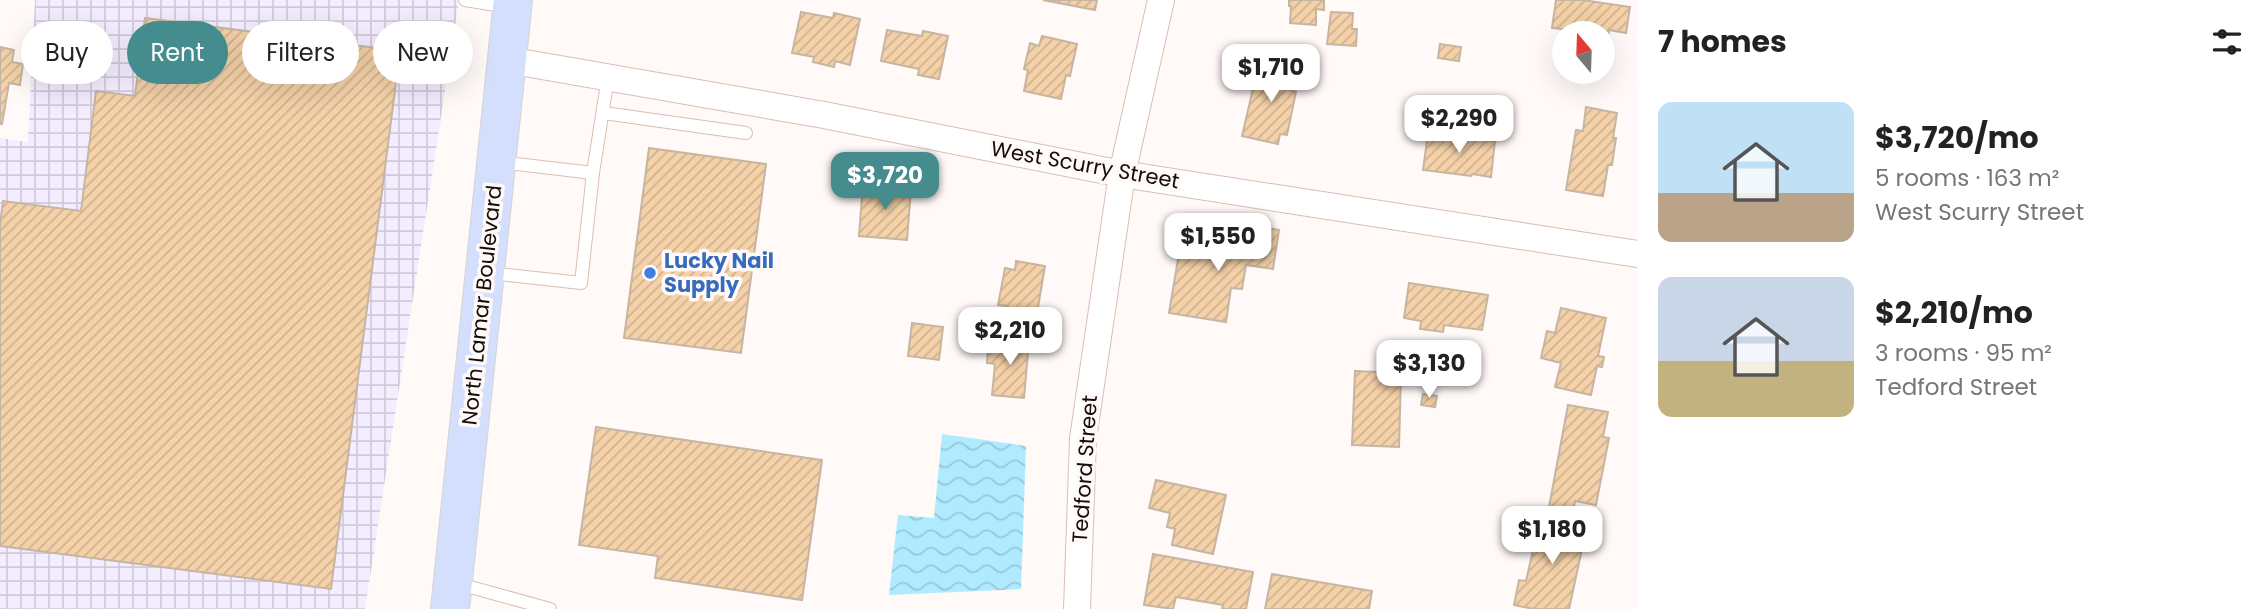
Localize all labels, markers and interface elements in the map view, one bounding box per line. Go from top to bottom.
text: 7 homes [1658,20,1787,63]
chip: Buy [21,21,113,84]
chip: Rent [127,21,228,84]
chip: Filters [242,21,359,84]
chip: New [373,21,473,84]
north arrow [1552,21,1615,84]
map controls [1552,21,1615,84]
icon: filters [2208,23,2246,61]
pin: $1,710 [1214,44,1328,104]
text: $1,710 [1238,51,1304,83]
pin: $2,290 [1402,96,1516,155]
text: $2,290 [1420,102,1498,134]
text: $3,720/mo [1875,116,2039,159]
icon: home [1714,130,1798,214]
street label: West Scurry Street [989,134,1182,195]
pin: $3,720 [828,152,942,212]
text: $3,720 [847,159,923,191]
text: 5 rooms · 163 m² [1875,162,2059,194]
street label: North Lamar Boulevard [454,183,509,426]
text: West Scurry Street [1875,196,2084,228]
pin: $1,550 [1161,214,1275,273]
text: $1,550 [1180,220,1256,252]
place label: Lucky Nail Supply [664,246,774,299]
marker: Lucky Nail Supply [642,265,658,281]
text: $2,210/mo [1875,291,2033,334]
icon: home [1714,305,1798,389]
pin: $2,210 [953,308,1067,367]
text: $2,210 [974,314,1046,346]
text: 3 rooms · 95 m² [1875,337,2052,369]
pin: $3,130 [1372,340,1486,400]
text: $3,130 [1392,347,1466,379]
text: Tedford Street [1875,371,2037,403]
street label: Tedford Street [1065,394,1104,544]
pin: $1,180 [1495,506,1609,566]
text: $1,180 [1518,513,1586,545]

